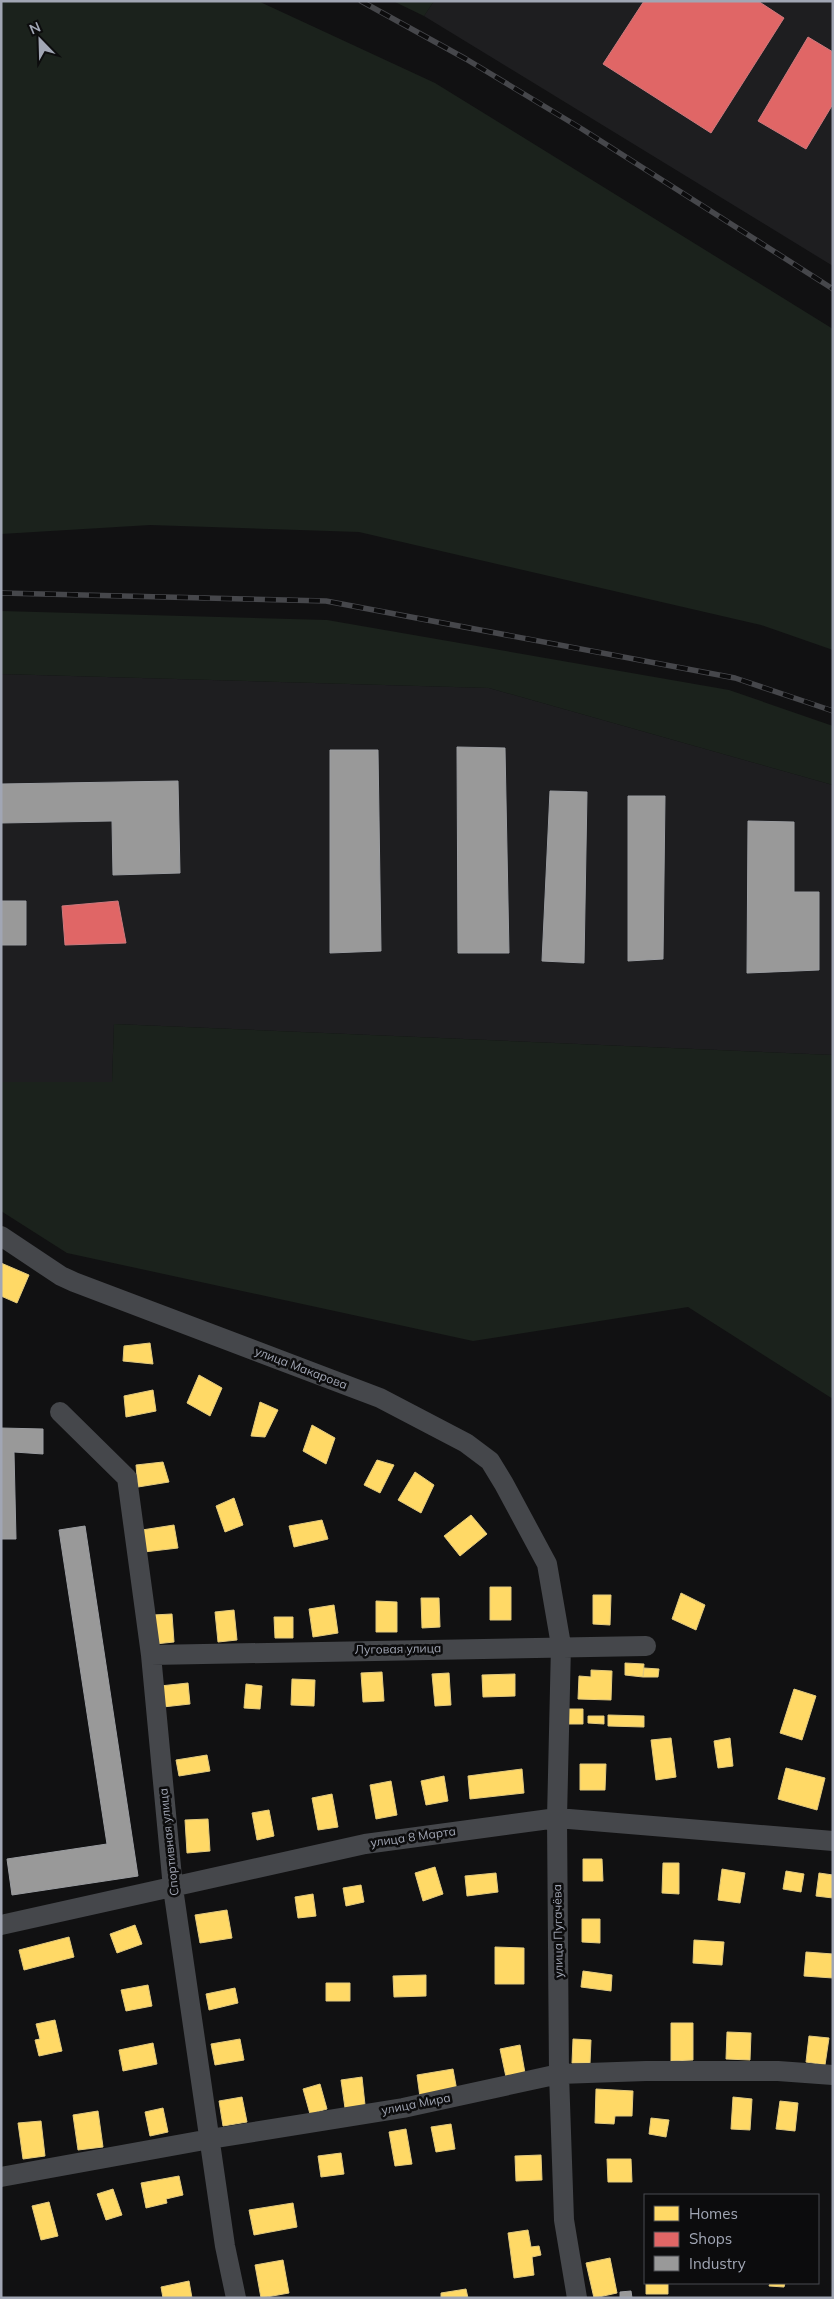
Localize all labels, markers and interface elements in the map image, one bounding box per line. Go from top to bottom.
north arrow [15,15,65,65]
text: N [27,18,43,38]
street label: улица Макарова [253,1343,350,1392]
street label: Луговая улица [355,1640,441,1657]
street label: Спортивная улица [155,1788,182,1897]
street label: улица 8 Марта [369,1823,457,1850]
street label: улица Пугачёва [549,1884,566,1978]
street label: улица Мира [380,2089,452,2118]
legend [644,2194,819,2284]
text: Homes [689,2204,738,2223]
text: Shops [689,2229,732,2248]
text: Industry [689,2254,746,2273]

